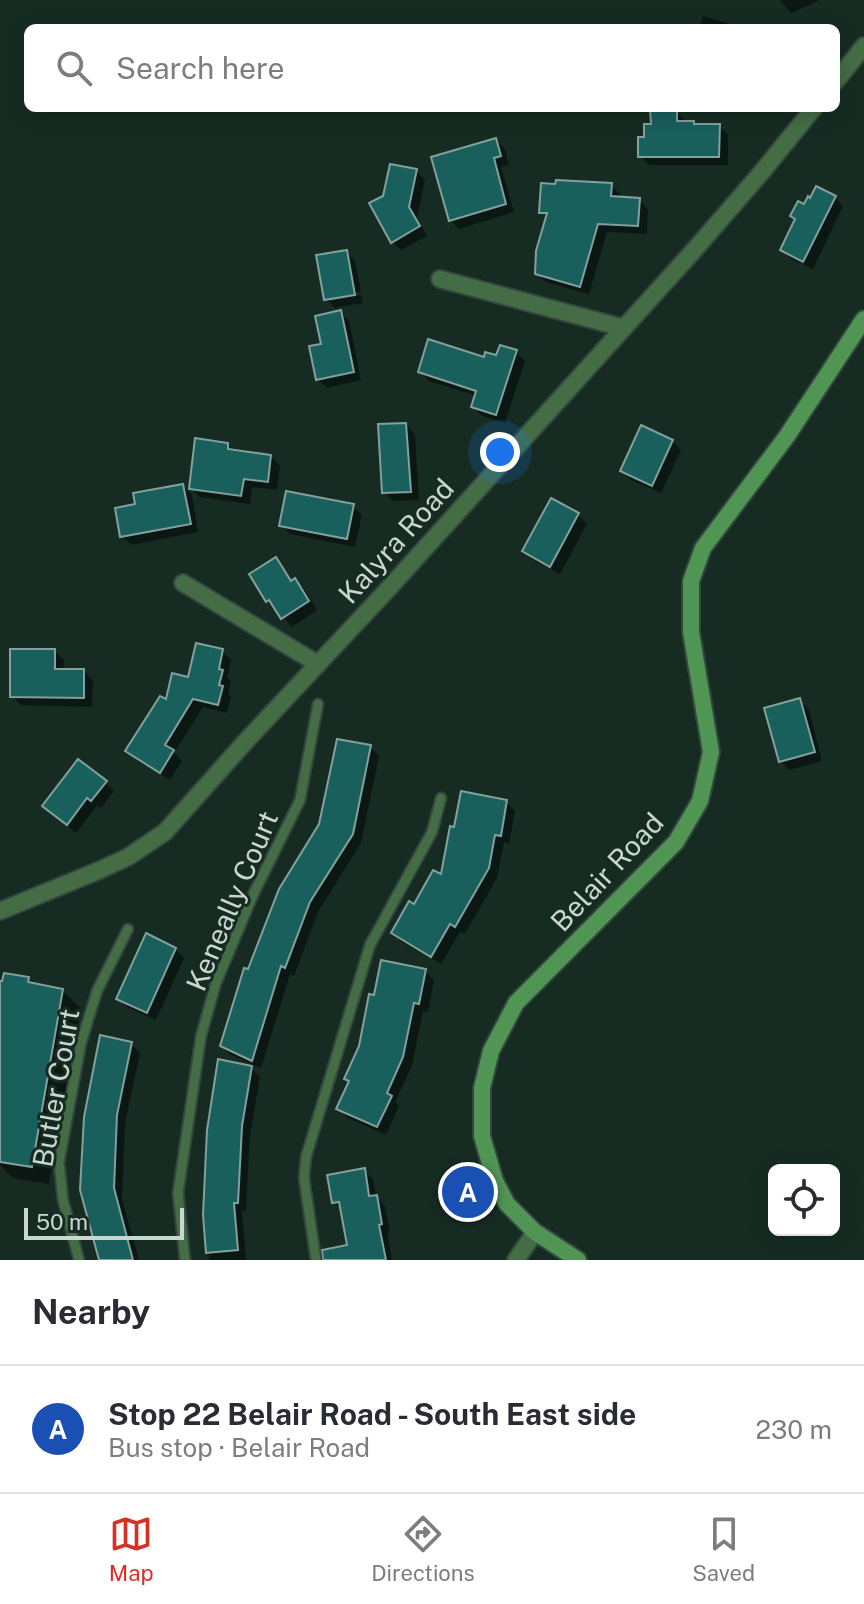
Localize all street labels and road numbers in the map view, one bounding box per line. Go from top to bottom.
street label: Kalyra Road [331,472,460,610]
street label: Keneally Court [179,806,284,996]
street label: Belair Road [544,806,670,938]
street label: Butler Court [25,1006,86,1170]

